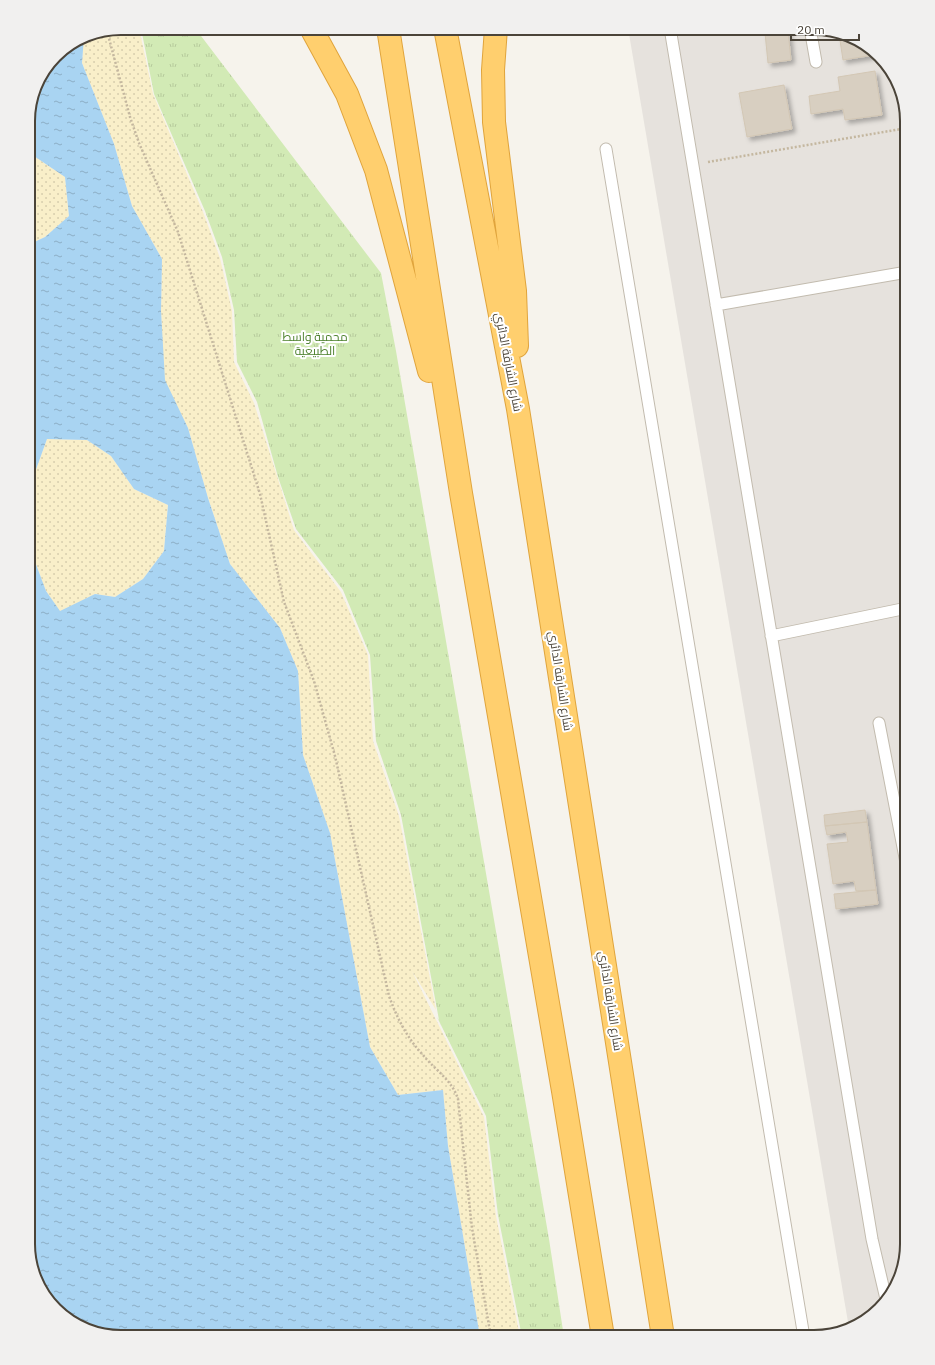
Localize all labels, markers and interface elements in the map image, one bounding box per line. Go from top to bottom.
scale bar [791,16,859,42]
text: 20 m [797,22,825,37]
street label: شارع الشارقة الدائري [489,311,526,413]
park label: محمية واسط الطبيعية [282,329,348,358]
street label: شارع الشارقة الدائري [543,630,576,732]
street label: شارع الشارقة الدائري [593,950,626,1052]

